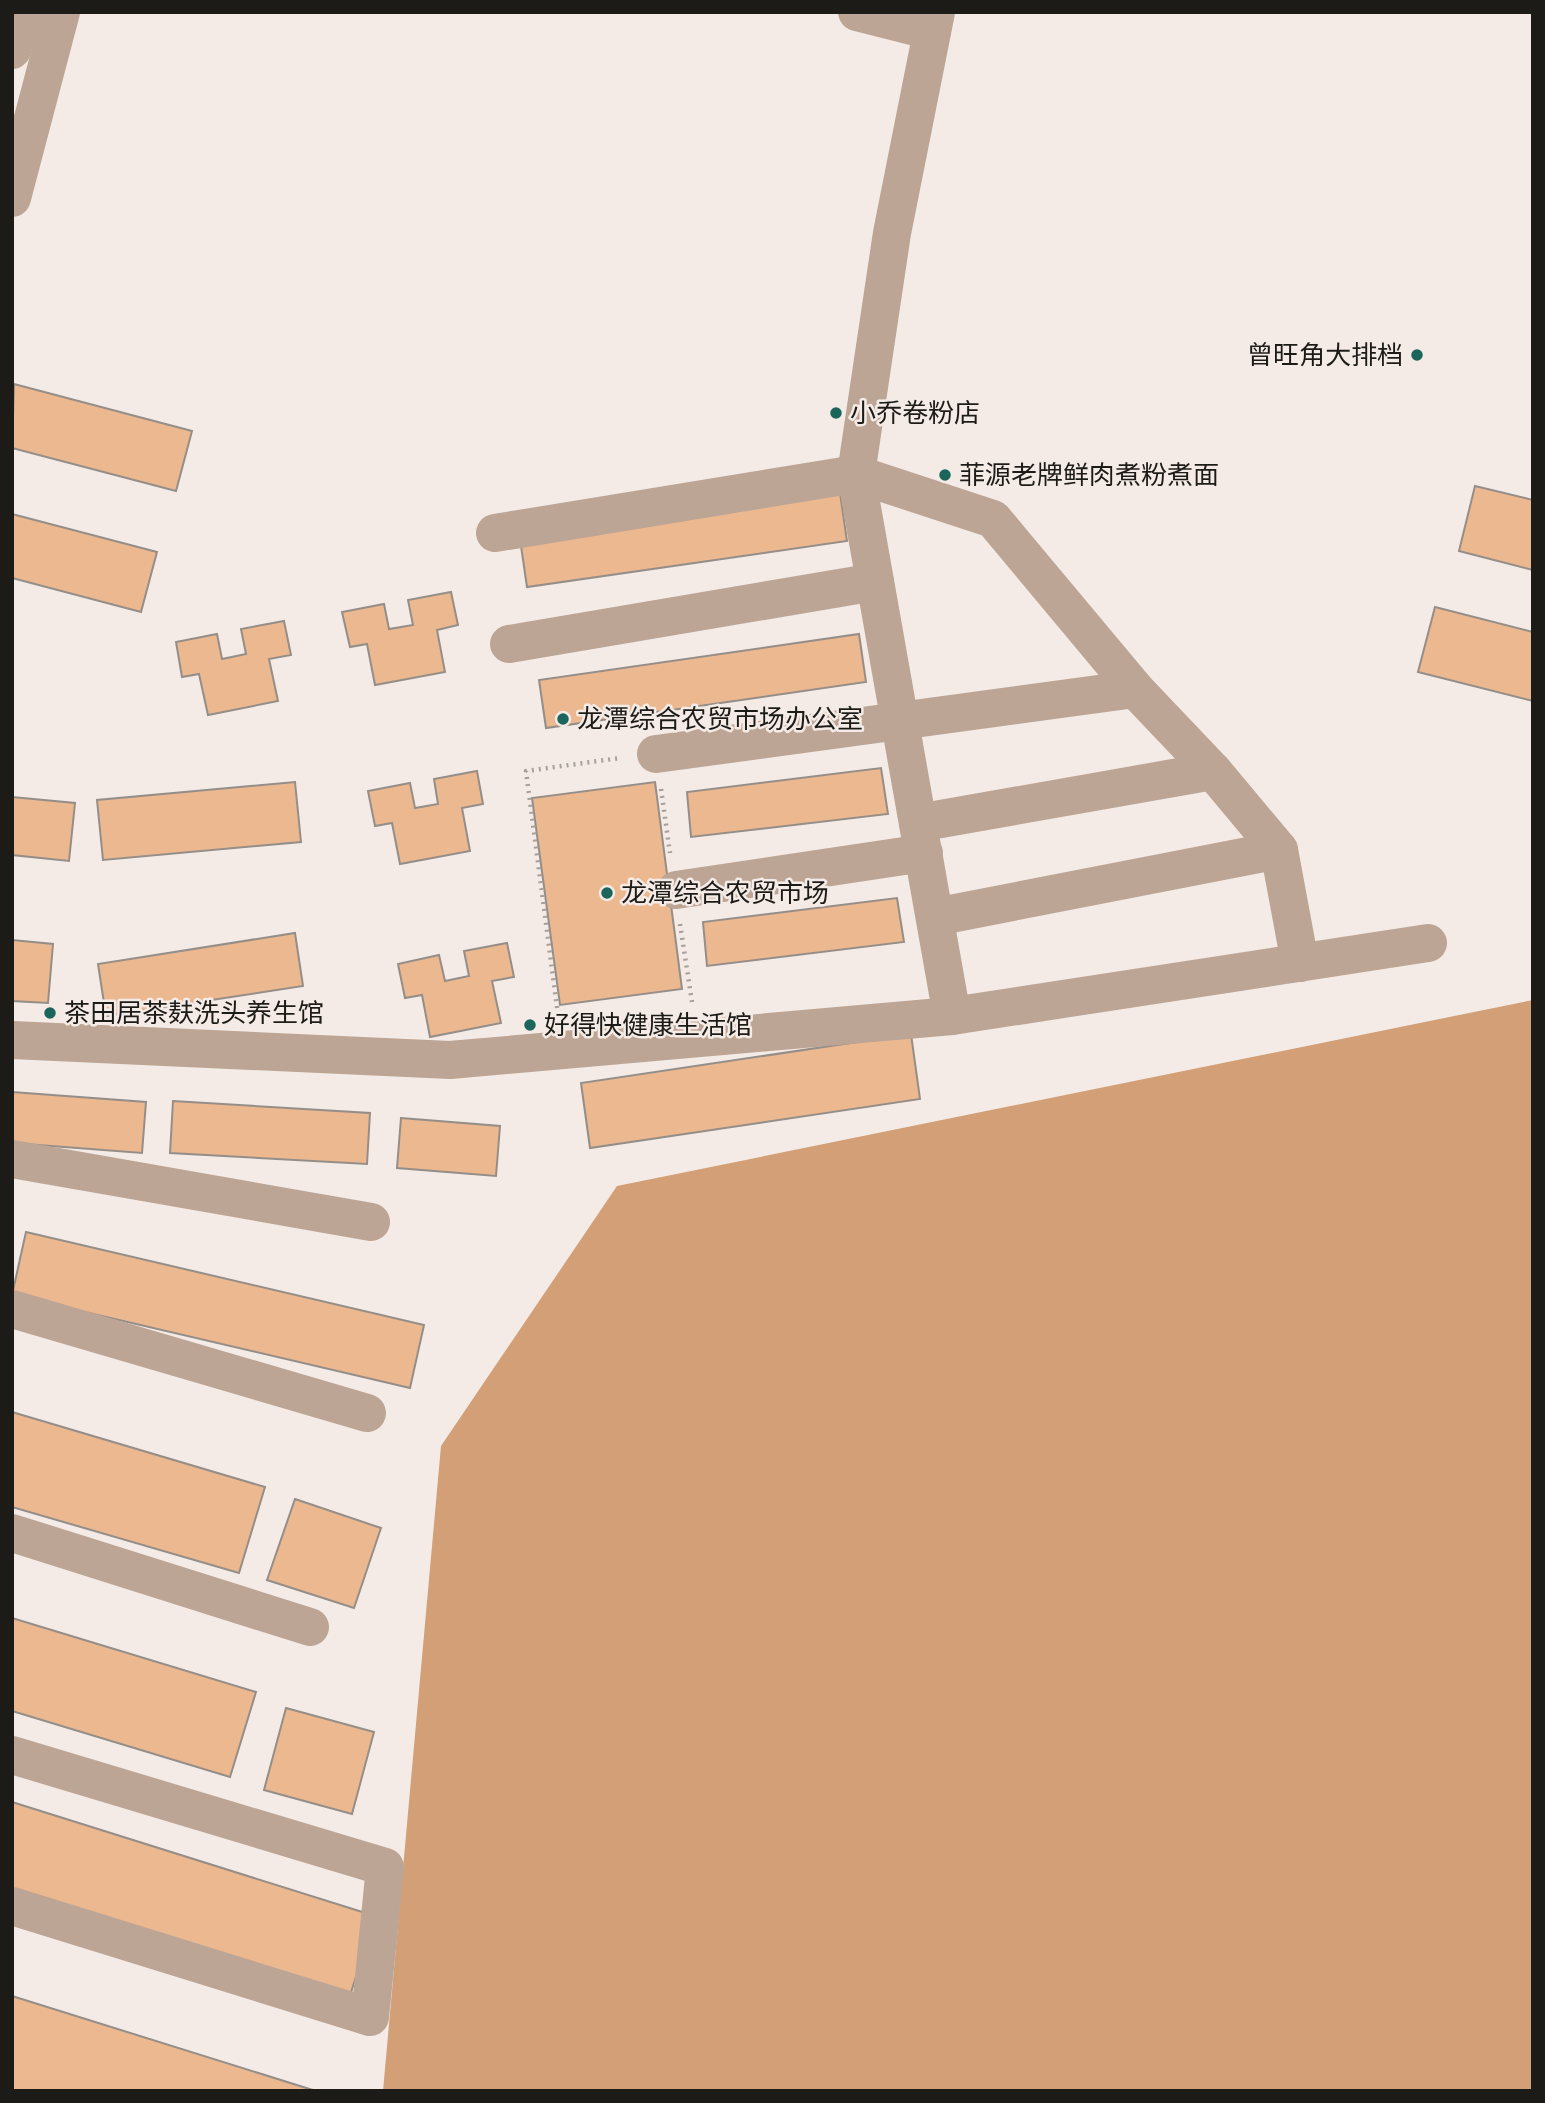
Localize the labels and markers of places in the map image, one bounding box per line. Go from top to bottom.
place label: 曾旺角大排档 [1247,340,1403,371]
marker: 曾旺角大排档 [1409,347,1425,363]
place label: 小乔卷粉店 [850,398,980,429]
marker: 小乔卷粉店 [828,405,844,421]
place label: 菲源老牌鲜肉煮粉煮面 [959,460,1219,491]
marker: 菲源老牌鲜肉煮粉煮面 [937,467,953,483]
place label: 龙潭综合农贸市场办公室 [577,704,863,735]
marker: 龙潭综合农贸市场办公室 [555,711,571,727]
place label: 龙潭综合农贸市场 [621,878,829,909]
marker: 龙潭综合农贸市场 [599,885,615,901]
place label: 茶田居茶麸洗头养生馆 [64,998,324,1029]
marker: 茶田居茶麸洗头养生馆 [42,1005,58,1021]
place label: 好得快健康生活馆 [544,1010,752,1041]
marker: 好得快健康生活馆 [522,1017,538,1033]

